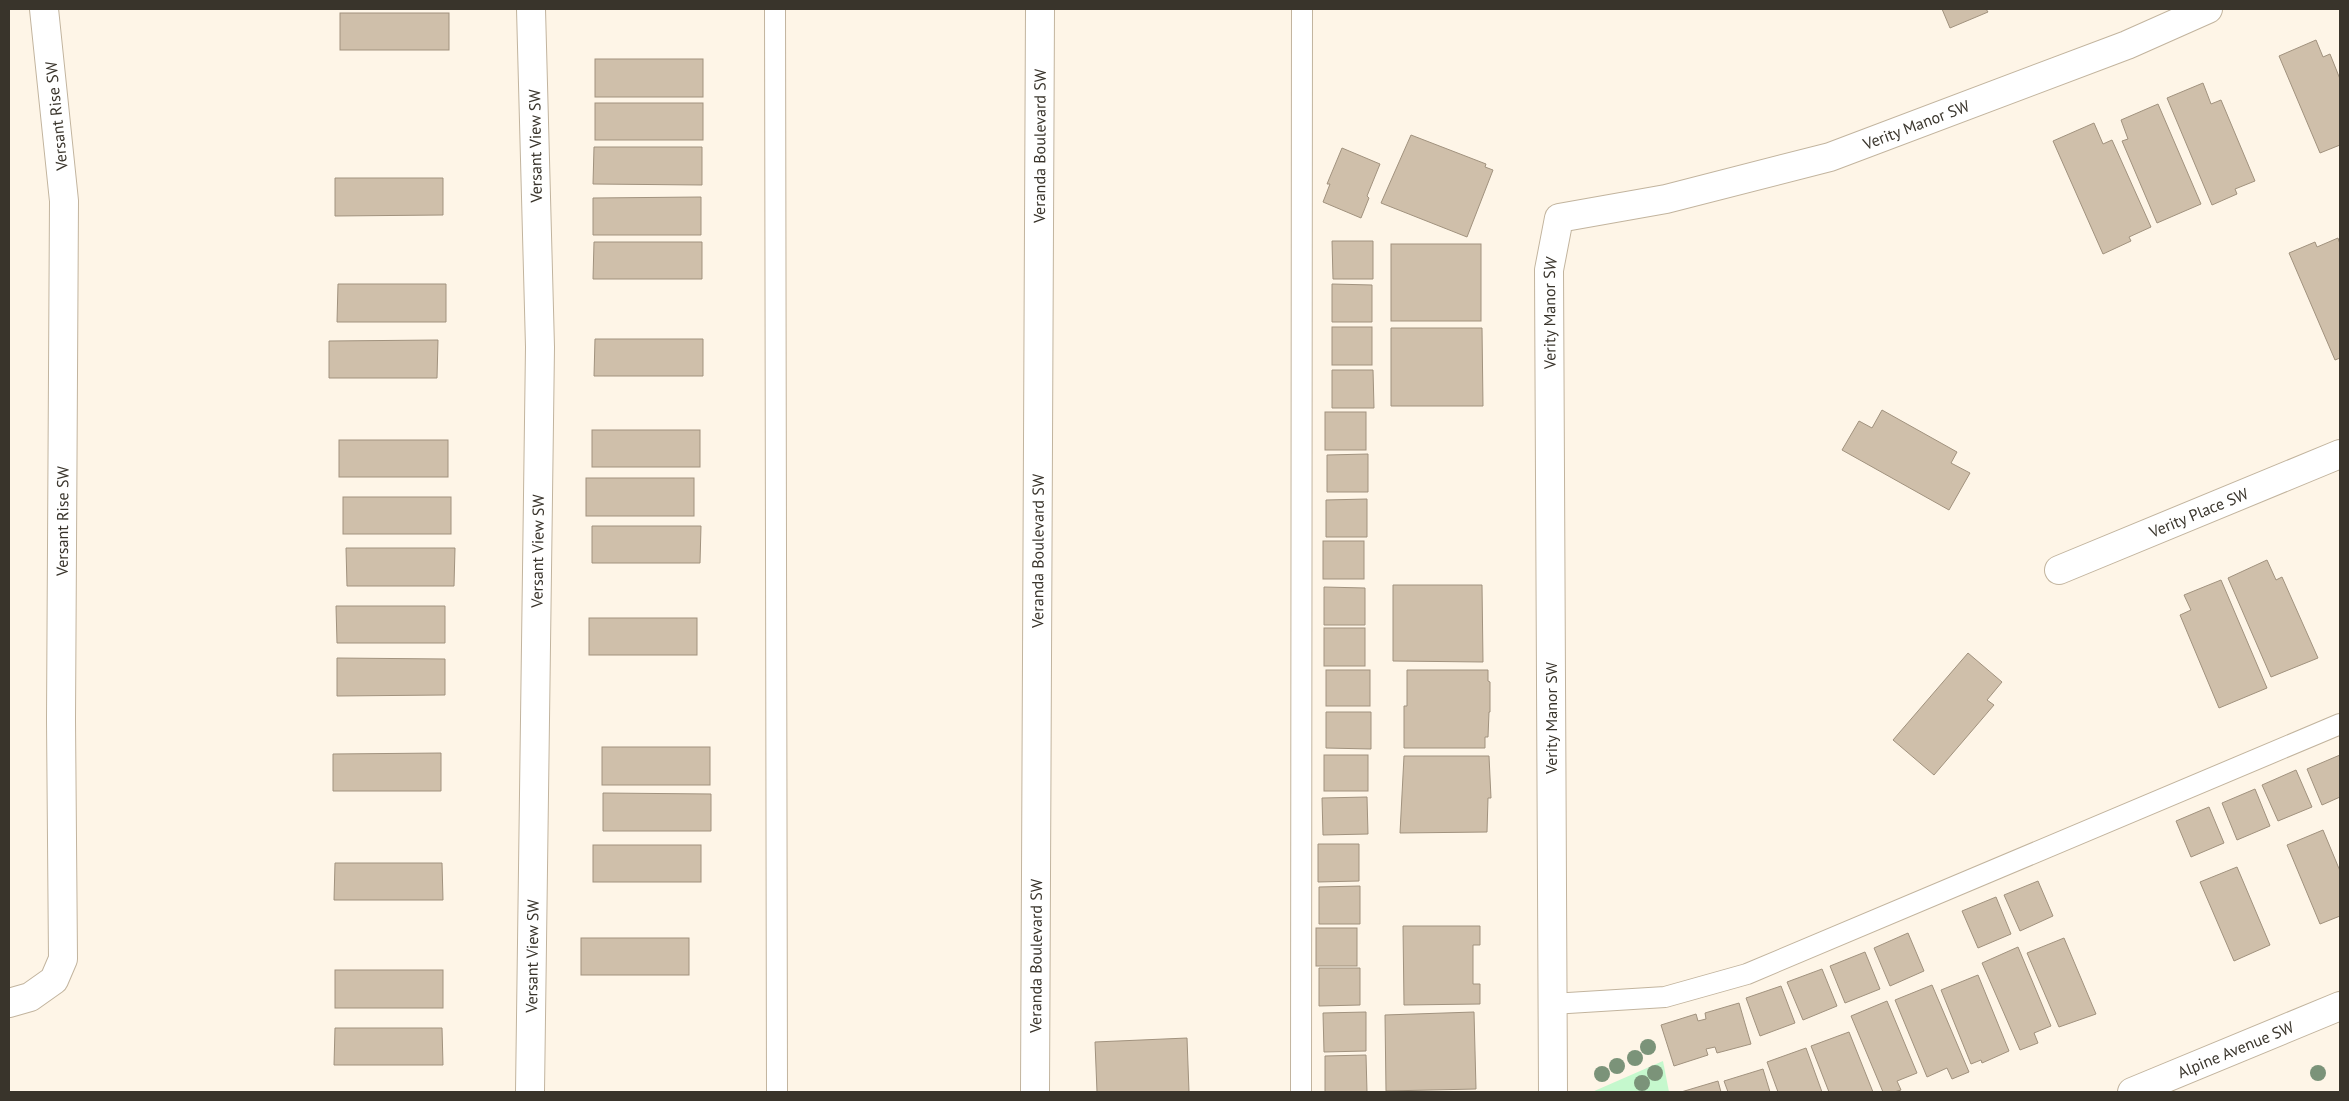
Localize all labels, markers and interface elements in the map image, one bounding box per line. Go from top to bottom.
street label: Versant Rise SW [40,60,72,173]
street label: Veranda Boulevard SW [1029,68,1050,224]
street label: Versant View SW [524,89,546,204]
street label: Verity Manor SW [1859,95,1973,154]
street label: Verity Manor SW [1539,255,1561,370]
street label: Versant Rise SW [52,465,72,577]
street label: Veranda Boulevard SW [1027,473,1048,629]
street label: Verity Place SW [2145,483,2252,542]
street label: Versant View SW [526,494,548,609]
street label: Verity Manor SW [1541,661,1561,775]
street label: Veranda Boulevard SW [1025,878,1046,1034]
street label: Versant View SW [521,899,543,1014]
street label: Alpine Avenue SW [2175,1016,2297,1082]

